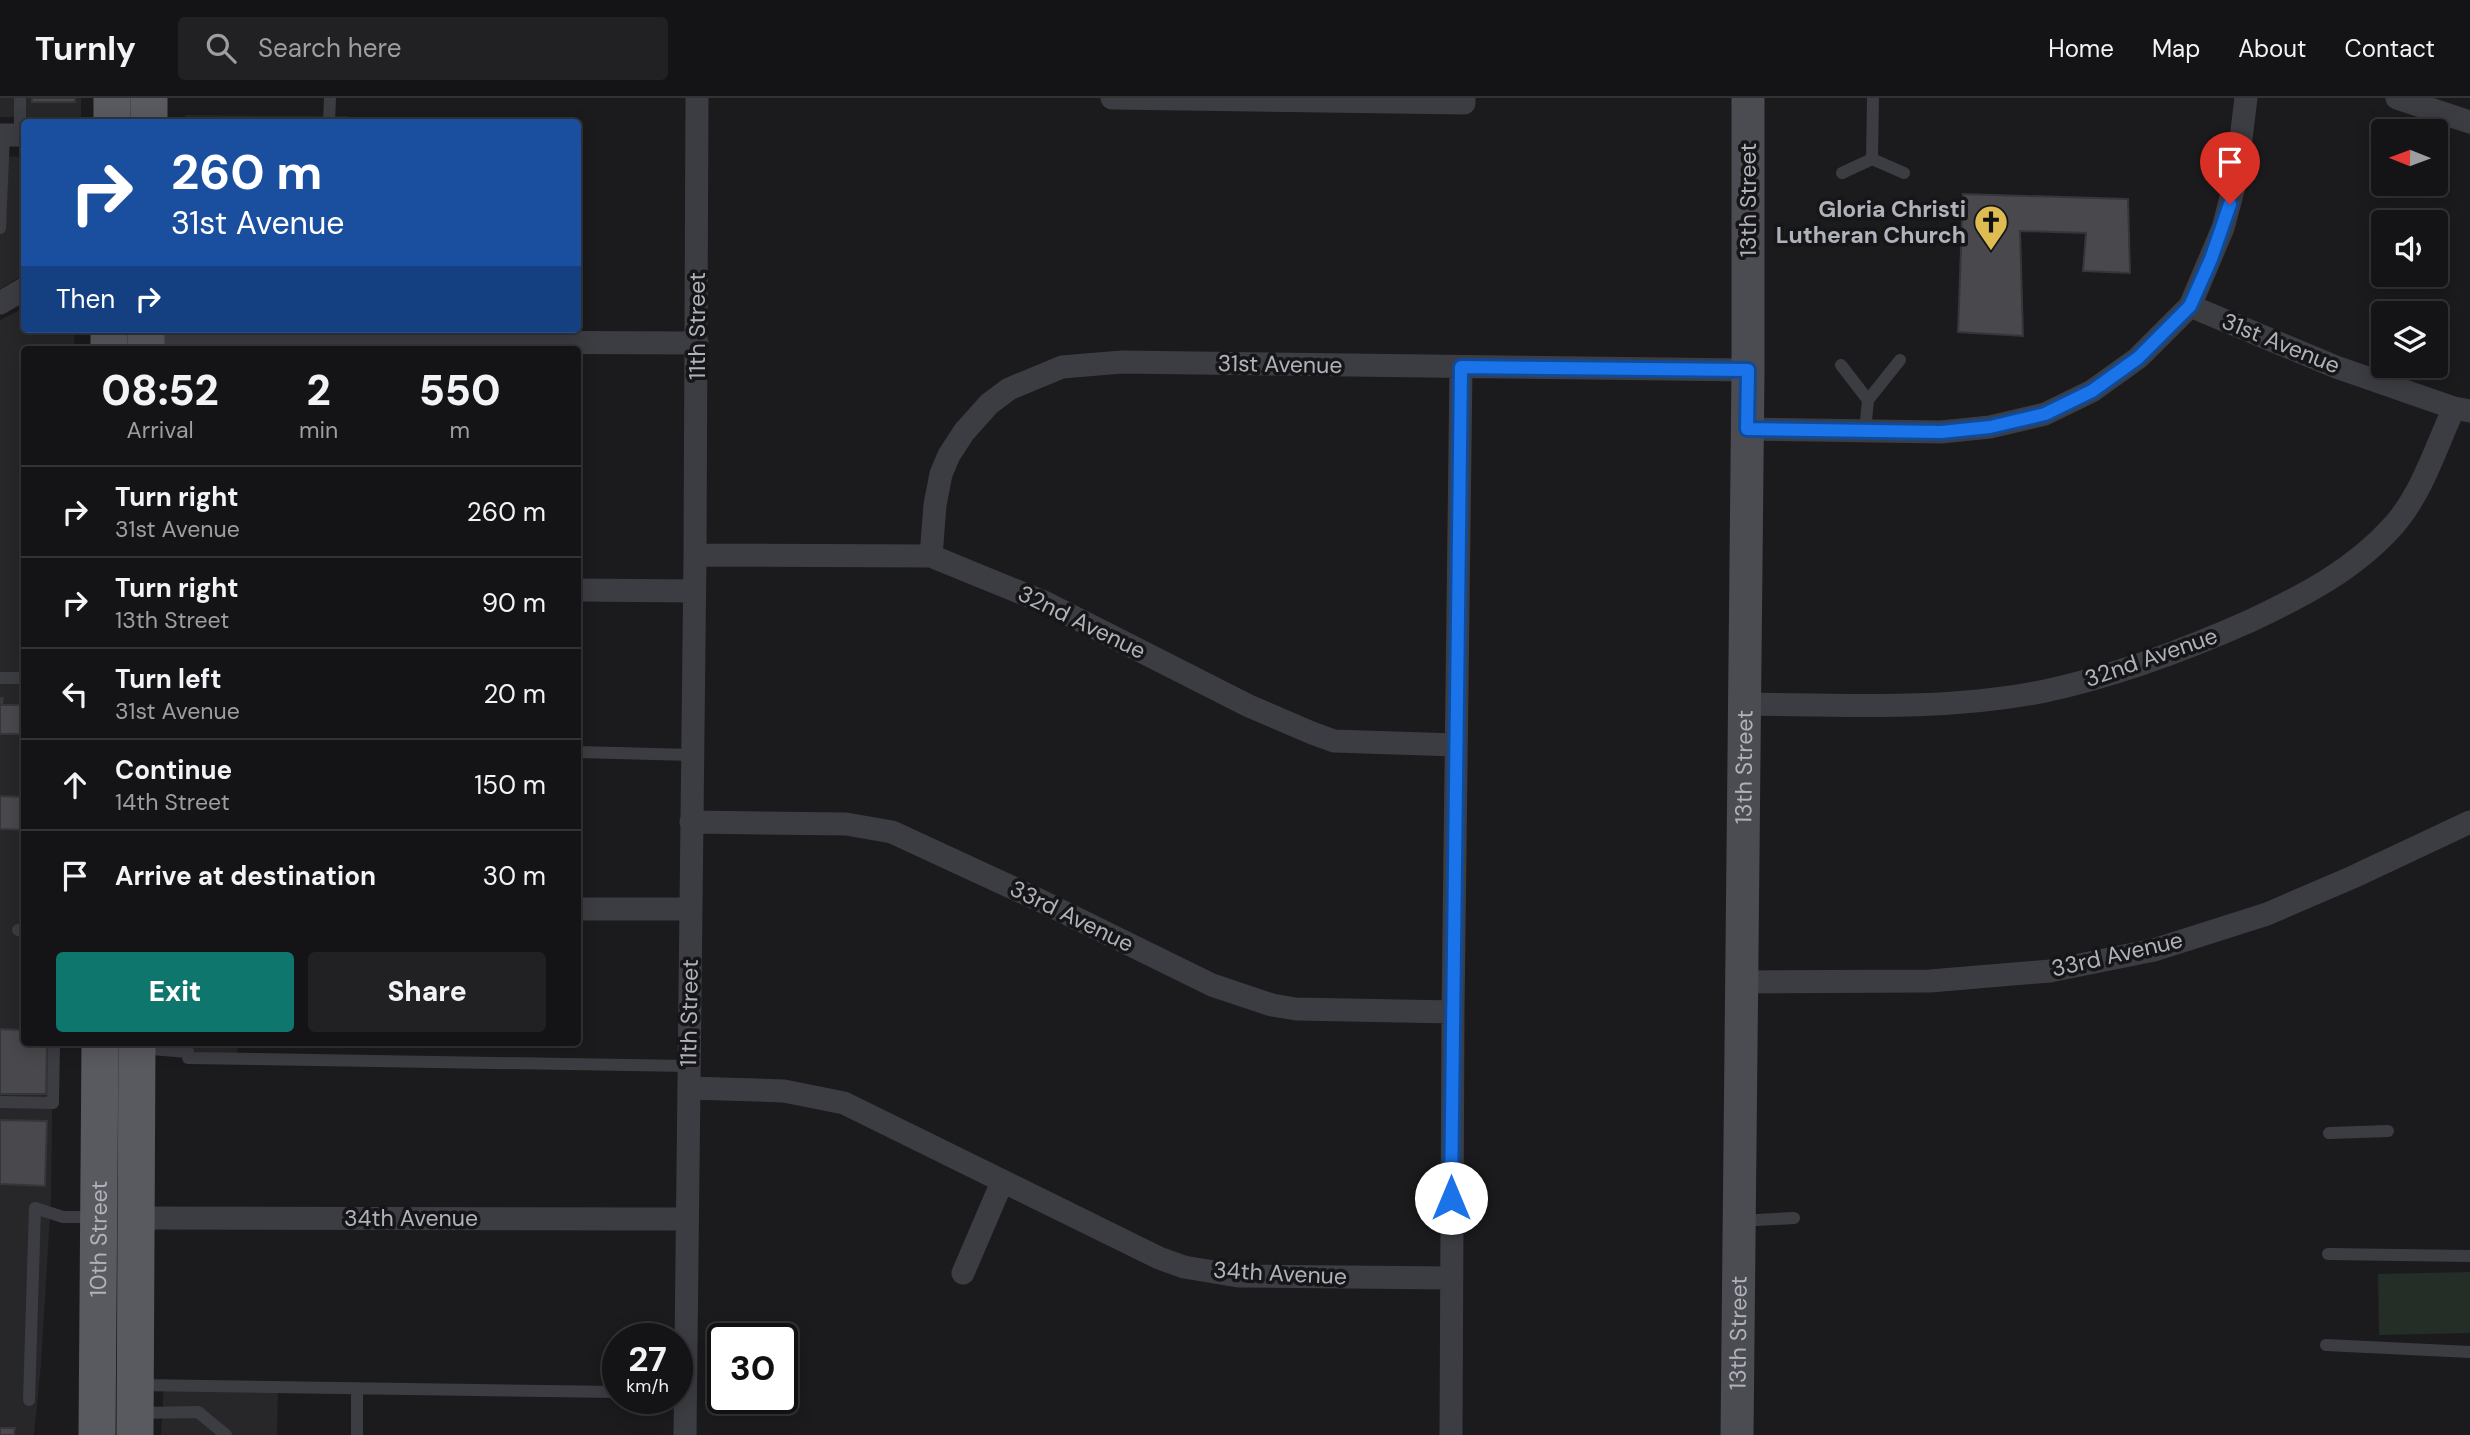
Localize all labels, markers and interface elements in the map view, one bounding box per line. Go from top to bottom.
search box [178,17,668,80]
text: Turnly [35,27,136,70]
icon: search [202,29,240,67]
text: Search here [258,31,401,65]
text: Home [2048,33,2114,64]
text: Map [2152,33,2200,64]
text: About [2238,33,2307,64]
text: Contact [2345,33,2435,64]
north arrow [2371,119,2448,196]
map controls [2371,119,2448,378]
pin [2200,132,2260,204]
text: 260 m [171,140,322,204]
street label: 13th Street [1733,143,1763,257]
icon: arrive [2211,143,2249,181]
icon: right [56,147,147,238]
place label: Gloria Christi Lutheran Church [1776,194,1966,250]
text: 31st Avenue [171,202,345,244]
church icon: Gloria Christi Lutheran Church [1972,203,2010,252]
button: sound [2371,210,2448,287]
street label: 11th Street [682,272,712,380]
icon: right [129,280,167,318]
text: Then [56,282,115,316]
button: layers [2371,301,2448,378]
street label: 31st Avenue [2218,306,2344,380]
street label: 31st Avenue [1217,348,1343,380]
text: 08:52 [101,363,219,418]
text: 2 [307,363,331,418]
text: 550 [419,363,501,418]
text: Arrival [127,415,194,445]
text: min [299,415,338,445]
text: m [449,415,470,445]
text: Turn right [115,480,239,514]
icon: right [56,493,94,531]
text: 260 m [467,495,546,529]
text: 31st Avenue [115,514,240,544]
text: Turn right [115,571,239,605]
street label: 32nd Avenue [1013,578,1151,666]
icon: right [56,584,94,622]
text: 90 m [482,586,546,620]
text: 13th Street [115,605,229,635]
street label: 32nd Avenue [2081,620,2221,694]
text: Turn left [115,662,222,696]
icon: left [56,675,94,713]
text: 20 m [483,677,546,711]
text: 31st Avenue [115,696,240,726]
street label: 13th Street [1728,710,1759,824]
text: Continue [115,753,232,787]
icon: ahead [56,766,94,804]
text: 150 m [474,768,546,802]
text: 14th Street [115,787,230,817]
icon: arrive [56,857,94,895]
text: Arrive at destination [115,859,376,893]
text: 30 m [483,859,546,893]
street label: 33rd Avenue [1005,873,1139,959]
street label: 33rd Avenue [2048,924,2186,984]
button: Exit [56,952,294,1032]
button: Share [308,952,546,1032]
street label: 11th Street [673,959,705,1067]
position arrow [1414,1161,1488,1235]
street label: 10th Street [83,1181,114,1297]
street label: 34th Avenue [344,1203,478,1233]
street label: 34th Avenue [1212,1255,1348,1291]
street label: 13th Street [1722,1276,1754,1390]
speed limit sign: 30 [707,1323,798,1414]
text: 27 [628,1336,667,1382]
text: km/h [626,1374,669,1398]

